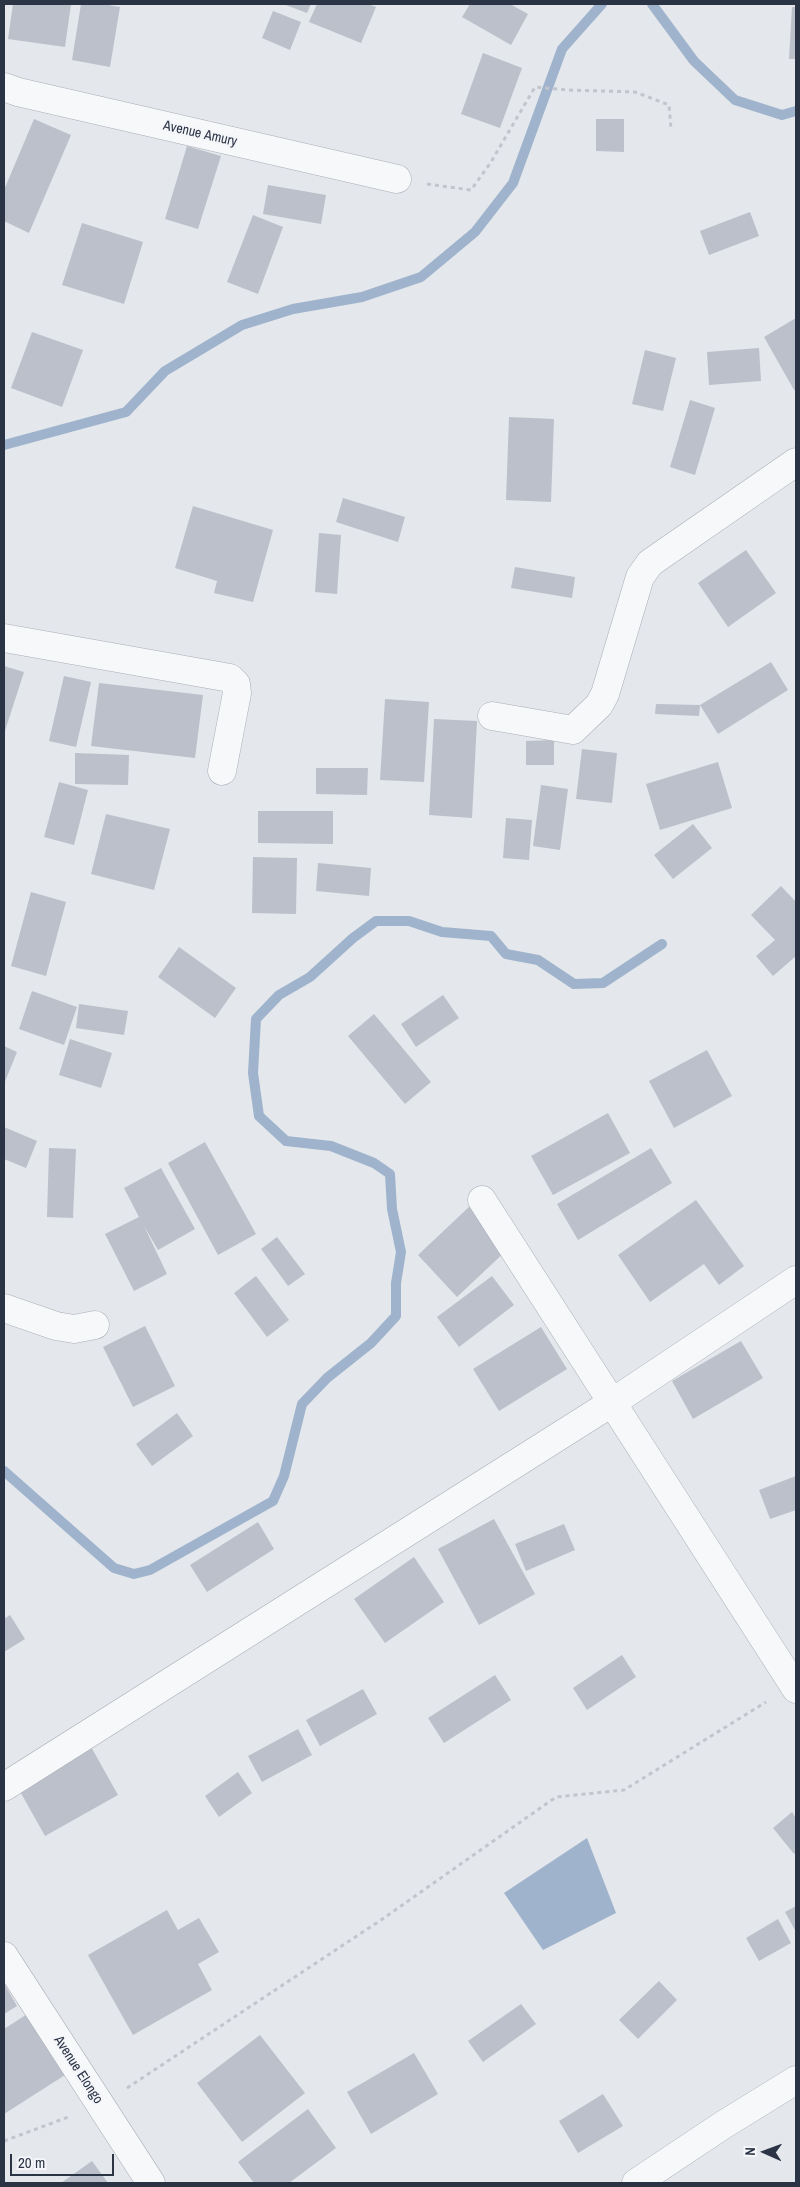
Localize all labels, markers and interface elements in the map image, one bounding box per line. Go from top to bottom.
street label: Avenue Amury [162,117,238,151]
street label: Avenue Elongo [50,2033,106,2107]
north arrow [740,2127,790,2177]
scale bar [12,2144,116,2176]
text: N [741,2147,759,2156]
text: 20 m [18,2152,45,2173]

